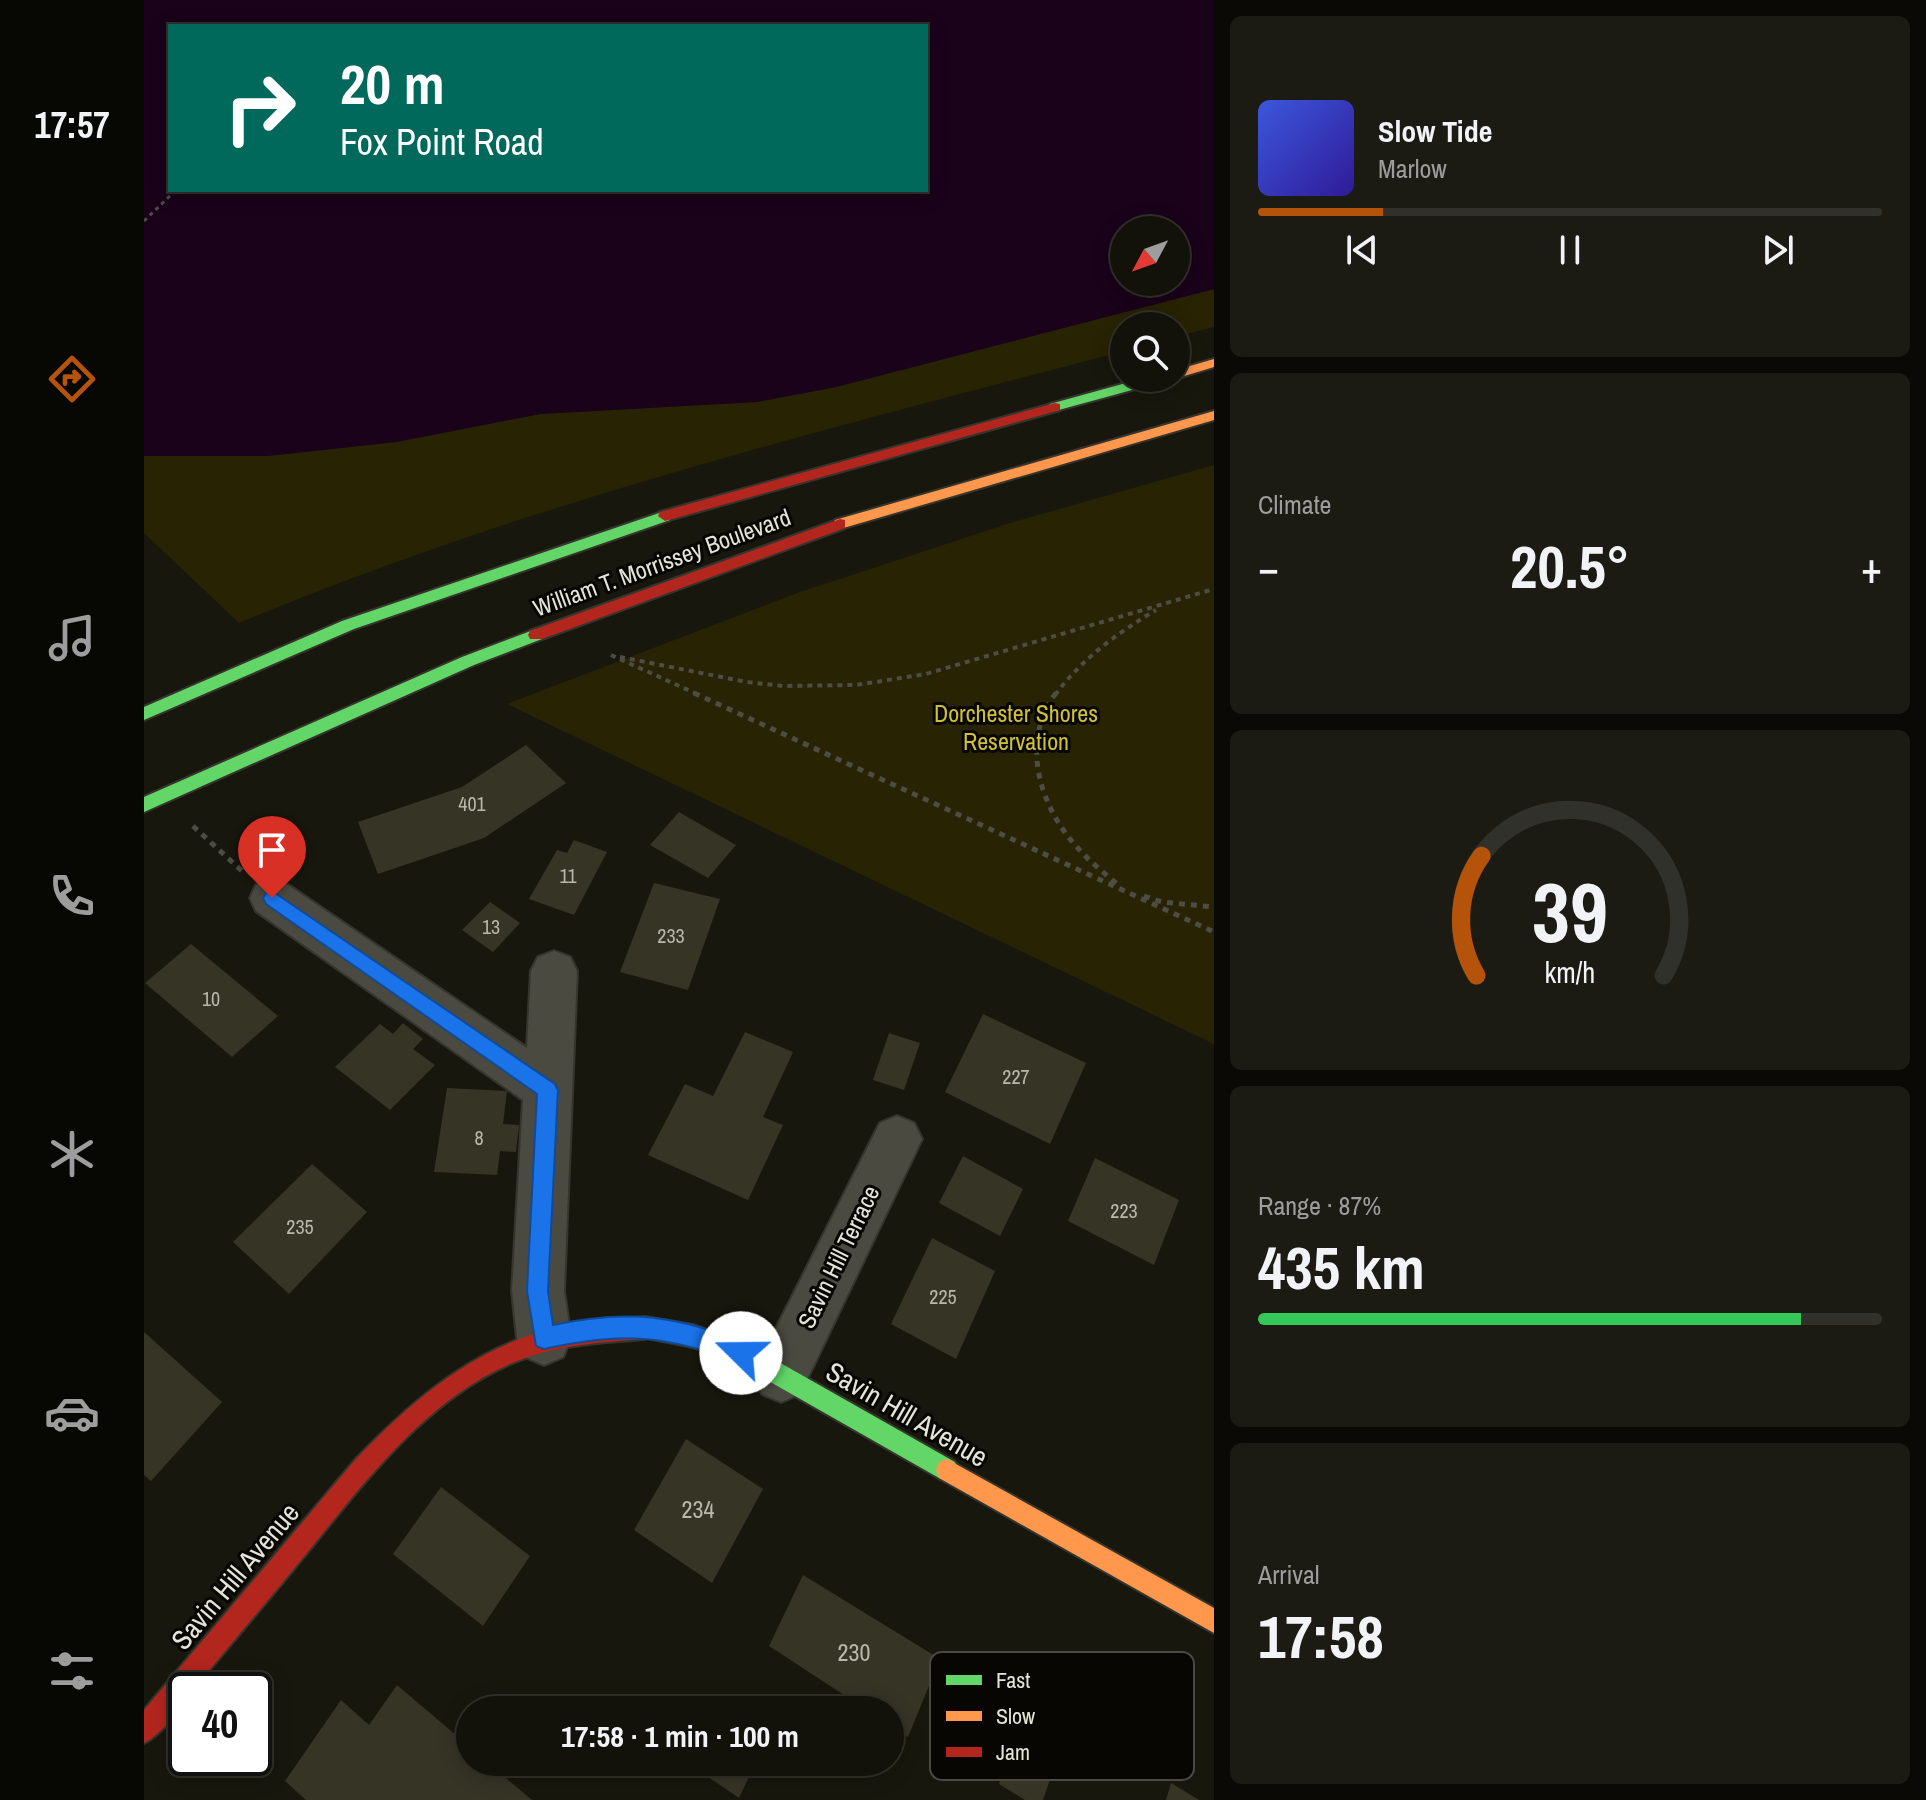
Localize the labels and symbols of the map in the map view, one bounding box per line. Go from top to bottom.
north arrow [1110,216,1190,296]
street label: William T. Morrissey Boulevard [528,501,795,624]
park label: Dorchester Shores Reservation [934,697,1098,757]
house number: 401 [458,790,486,817]
pin [238,816,306,898]
house number: 11 [559,862,577,889]
house number: 13 [482,913,500,940]
house number: 233 [657,922,685,949]
house number: 10 [202,985,220,1012]
house number: 227 [1002,1063,1030,1090]
house number: 8 [474,1124,484,1151]
street label: Savin Hill Terrace [790,1180,886,1333]
house number: 223 [1110,1197,1138,1224]
house number: 235 [286,1213,314,1240]
house number: 225 [929,1283,957,1310]
position arrow [699,1311,783,1395]
street label: Savin Hill Avenue [819,1352,995,1476]
house number: 234 [682,1493,714,1525]
street label: Savin Hill Avenue [162,1495,308,1657]
house number: 230 [838,1636,870,1668]
legend [930,1652,1194,1780]
text: Fast [996,1665,1030,1695]
speed limit sign: 40 [168,1672,272,1776]
text: Slow [996,1701,1035,1731]
text: Jam [996,1737,1030,1767]

